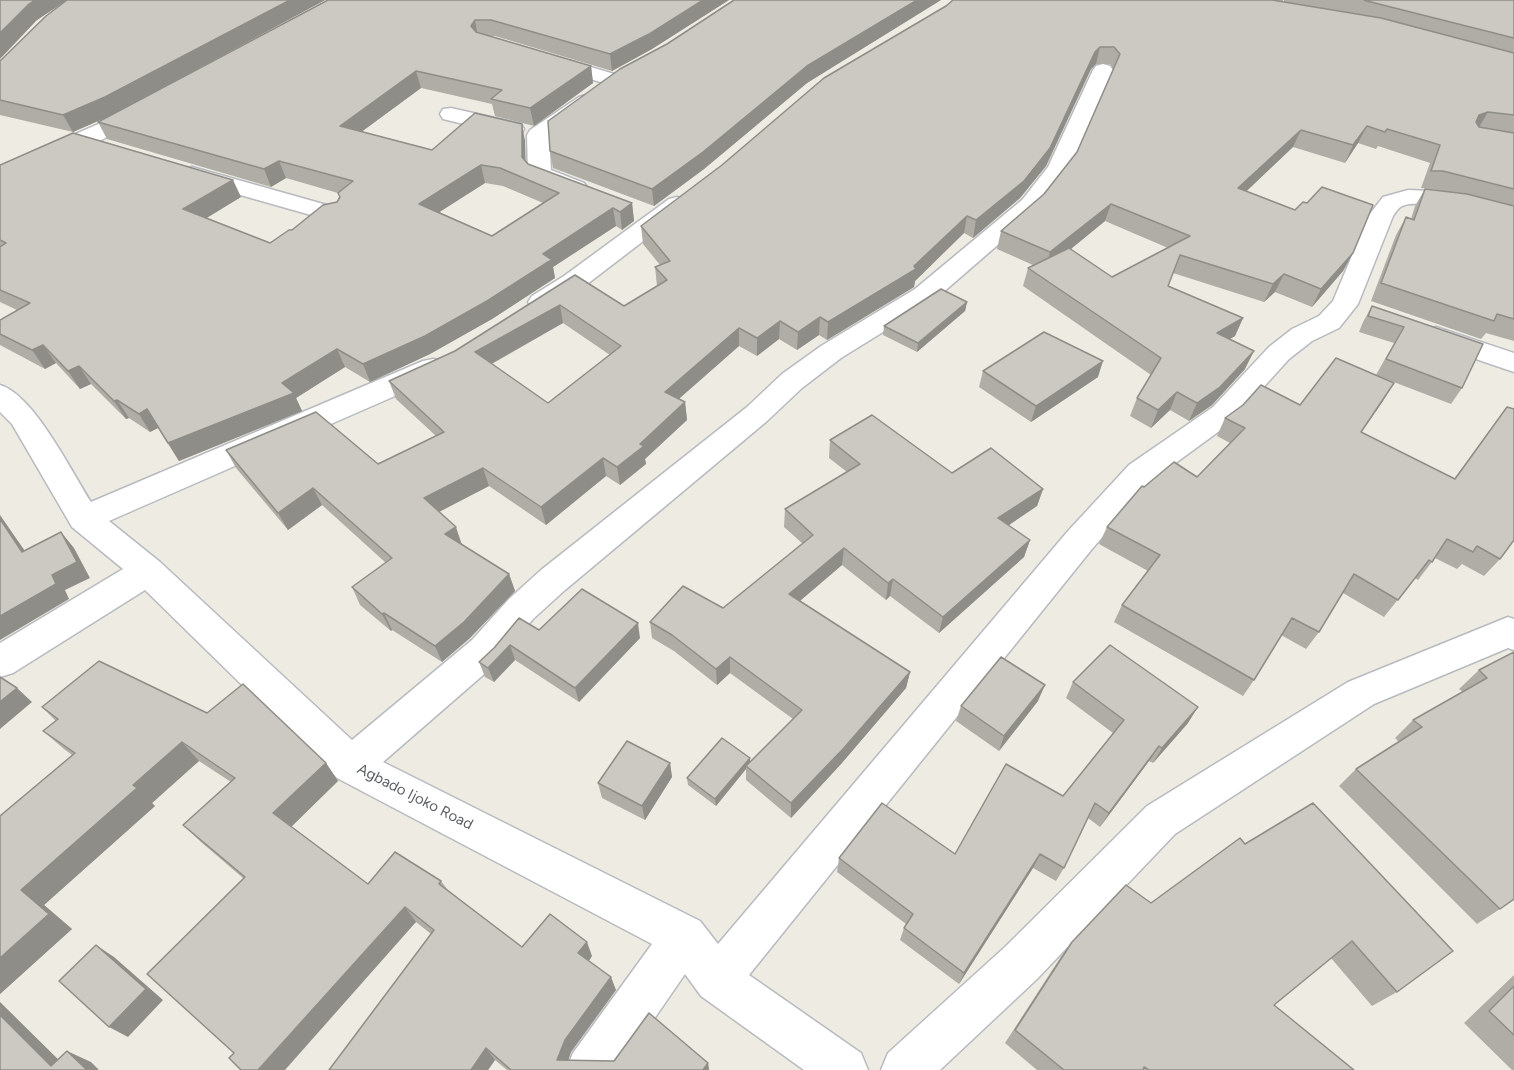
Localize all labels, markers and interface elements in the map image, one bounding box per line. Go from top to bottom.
street label: Agbado Ijoko Road [354,760,476,834]

